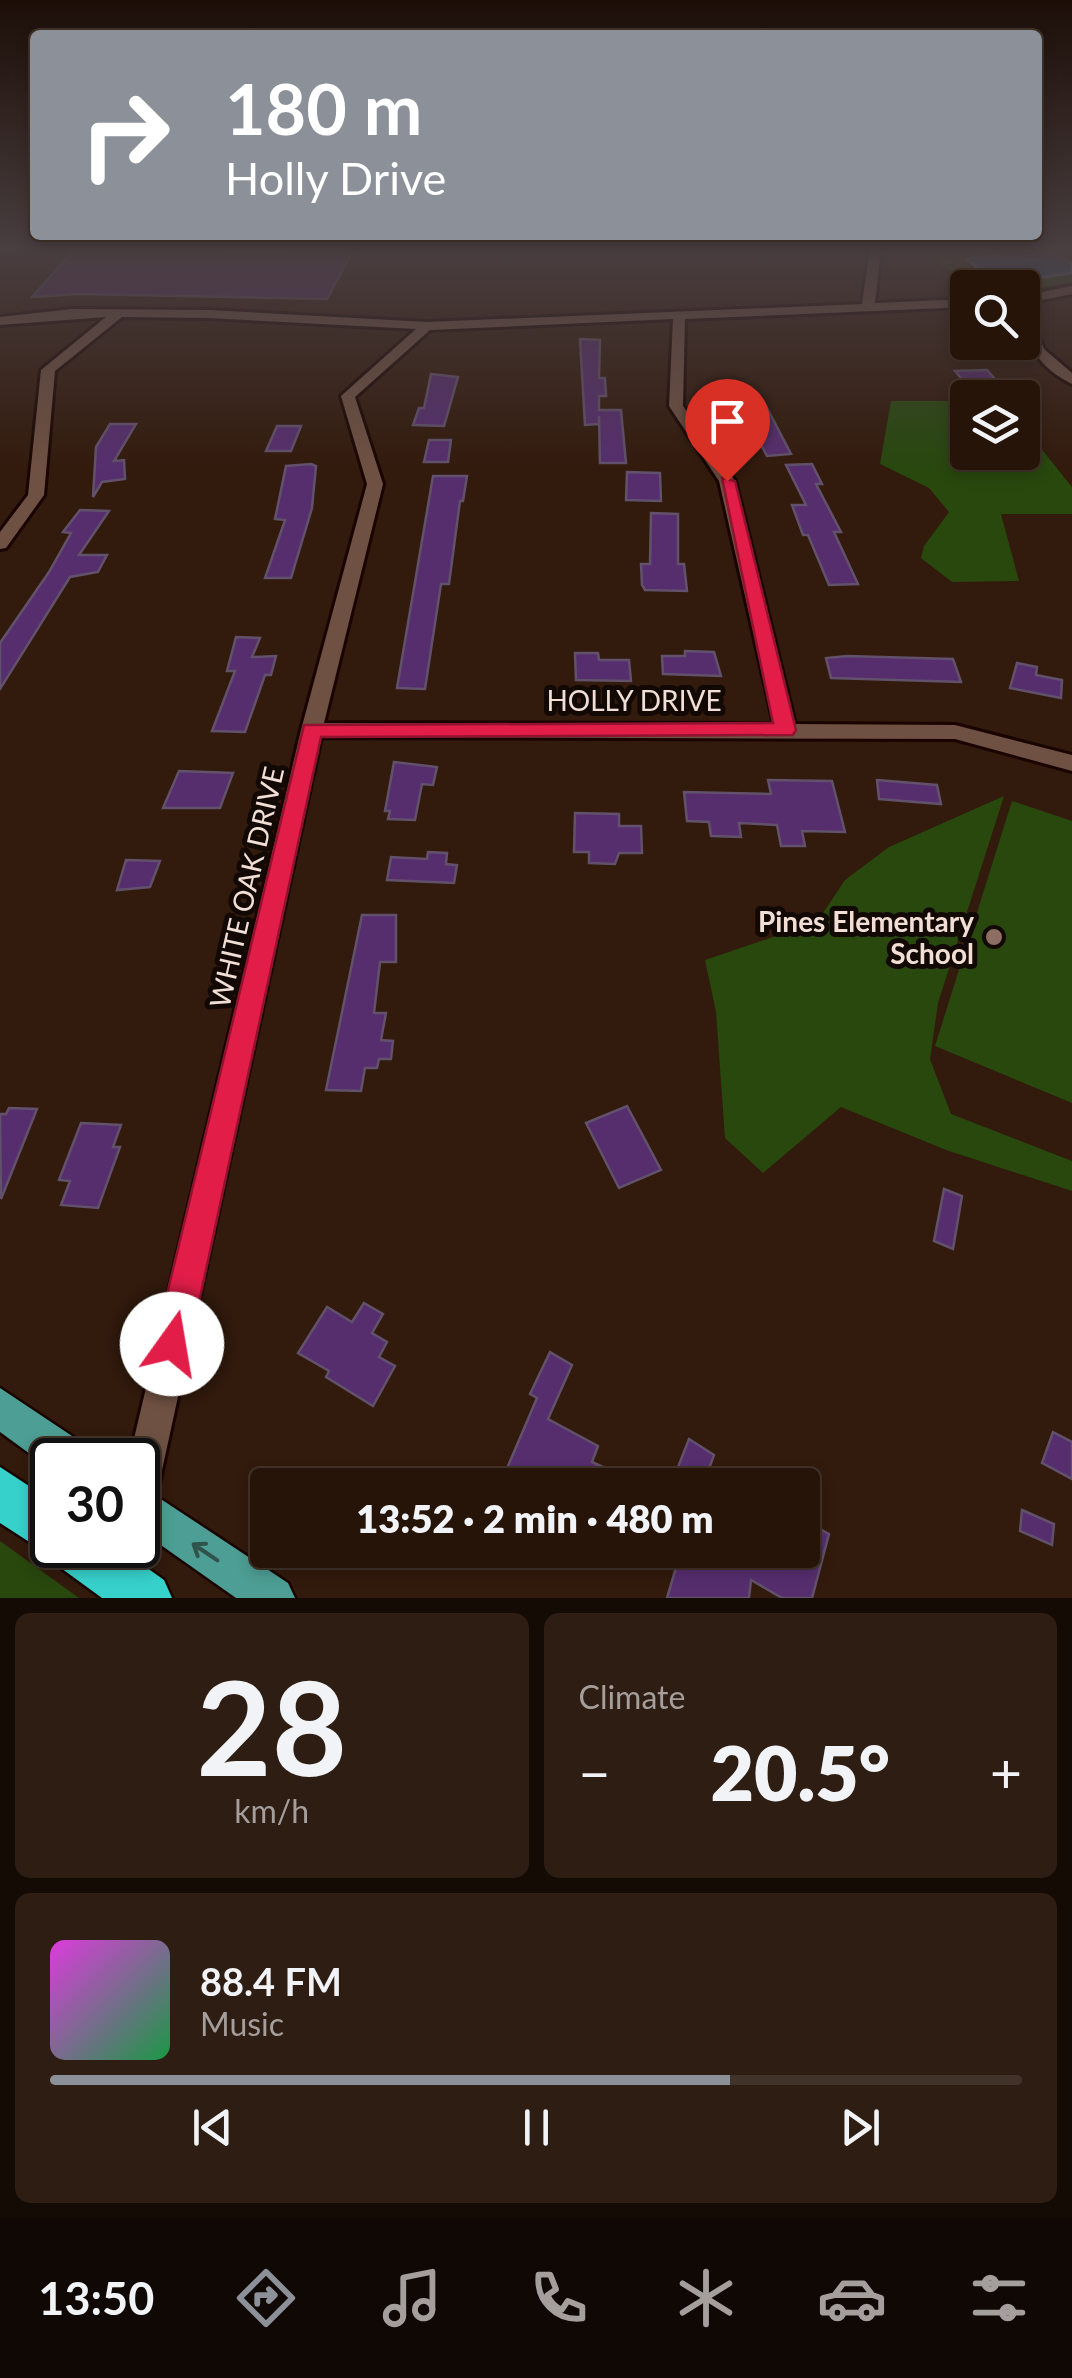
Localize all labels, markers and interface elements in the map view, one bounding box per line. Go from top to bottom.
text: 180 m [225,66,422,150]
icon: right [60,70,190,200]
text: Holly Drive [225,151,446,205]
map controls [950,270,1040,470]
button: search [950,270,1040,360]
pin [685,379,770,482]
button: layers [950,380,1040,470]
icon: arrive [700,394,755,449]
street label: HOLLY DRIVE [546,683,722,717]
street label: WHITE OAK DRIVE [202,763,290,1011]
place label: Pines Elementary School [758,904,974,970]
marker: Pines Elementary School [983,926,1005,948]
position arrow [120,1292,224,1396]
speed limit sign: 30 [30,1438,160,1568]
text: 13:52 · 2 min · 480 m [356,1495,714,1541]
one-way arrow [192,1542,219,1563]
text: 28 [196,1648,347,1804]
text: Climate [579,1677,685,1716]
text: 20.5° [710,1727,890,1817]
text: − [579,1739,610,1805]
text: + [990,1739,1022,1805]
text: km/h [234,1791,309,1830]
text: 88.4 FM [200,1958,342,2004]
text: Music [200,2004,284,2043]
icon: previous [185,2100,240,2155]
icon: pause [509,2100,564,2155]
icon: next [833,2100,888,2155]
icon: directions [231,2263,301,2333]
icon: music [377,2263,447,2333]
icon: phone [524,2263,594,2333]
icon: climate [671,2263,741,2333]
icon: car [817,2263,887,2333]
icon: filters [964,2263,1034,2333]
text: 13:50 [38,2271,154,2325]

